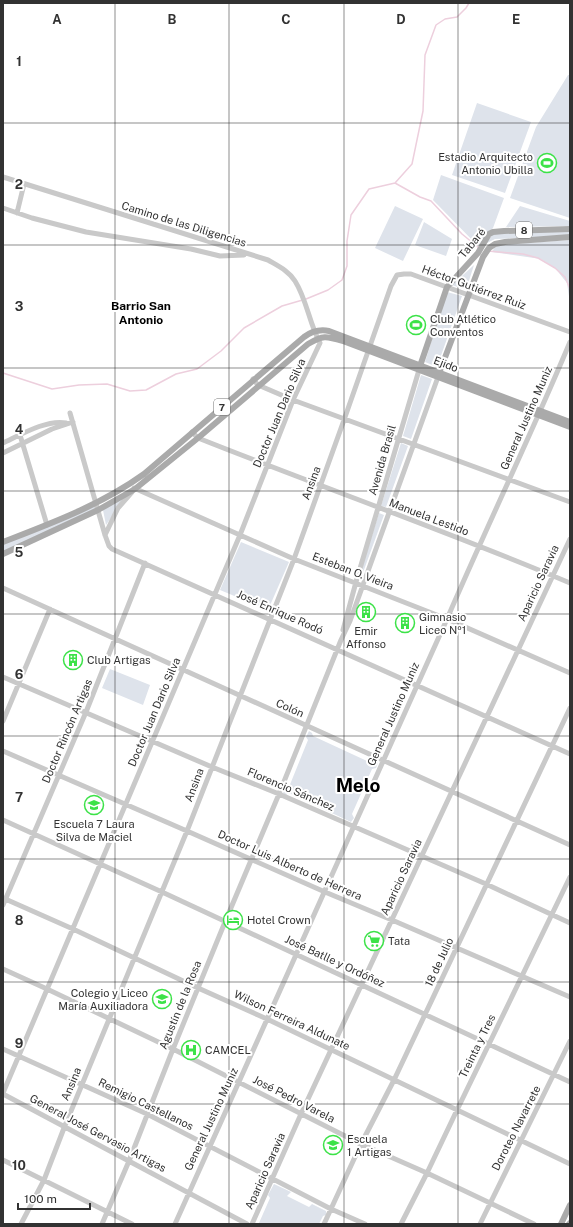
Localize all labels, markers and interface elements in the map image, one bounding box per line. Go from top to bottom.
text: A [52,12,62,27]
text: B [168,12,177,27]
text: C [281,12,291,27]
text: D [396,12,406,27]
text: E [512,12,520,27]
text: 1 [16,54,22,69]
place label: Estadio Arquitecto Antonio Ubilla [438,151,533,176]
sports icon: Estadio Arquitecto Antonio Ubilla [536,152,558,174]
text: 2 [15,177,23,192]
street label: Camino de las Diligencias [120,199,248,249]
road number: 8 [516,222,532,238]
street label: Tabaré [456,226,488,260]
street label: Héctor Gutiérrez Ruiz [420,263,528,311]
text: 3 [15,299,24,314]
district label: Barrio San Antonio [111,299,171,327]
place label: Club Atlético Conventos [430,313,496,338]
sports icon: Club Atlético Conventos [405,314,427,336]
street label: Ejido [432,354,460,374]
street label: Doctor Juan Dario Silva [251,357,307,469]
street label: General Justino Muniz [498,364,554,472]
road number: 7 [214,399,230,415]
text: 4 [15,422,24,437]
street label: Avenida Brasil [366,424,398,496]
street label: Ansina [299,465,323,501]
street label: Manuela Lestido [387,496,471,538]
street label: Aparicio Saravia [515,543,561,623]
text: 5 [15,545,24,560]
street label: Esteban O. Vieira [311,550,395,592]
street label: José Enrique Rodó [235,588,325,636]
building icon: Emir Affonso [355,601,377,623]
place label: Gimnasio Liceo Nº1 [419,611,466,636]
building icon: Gimnasio Liceo Nº1 [394,612,416,634]
place label: Emir Affonso [346,625,386,650]
building icon: Club Artigas [62,649,84,671]
place label: Club Artigas [87,654,151,666]
street label: Doctor Juan Dario Silva [126,656,182,768]
street label: General Justino Muniz [365,660,421,768]
text: 6 [15,667,24,682]
street label: Doctor Rincón Artigas [40,677,95,785]
street label: Colón [274,697,306,719]
street label: Florencio Sánchez [246,765,336,813]
street label: Ansina [182,767,206,803]
district label: Melo [336,774,380,796]
text: 7 [15,790,23,805]
school or university icon: Escuela 7 Laura Silva de Maciel [83,794,105,816]
place label: Escuela 7 Laura Silva de Maciel [53,818,135,843]
street label: Doctor Luis Alberto de Herrera [216,828,364,902]
street label: Aparicio Saravia [378,837,424,917]
hotel icon: Hotel Crown [222,909,244,931]
text: 8 [15,913,24,928]
place label: Hotel Crown [247,914,311,926]
supermarket icon: Tata [363,930,385,952]
street label: José Batlle y Ordóñez [283,933,387,989]
place label: Tata [388,935,410,947]
street label: 18 de Julio [422,936,456,988]
street label: Agustín de la Rosa [157,959,203,1051]
place label: Colegio y Liceo María Auxiliadora [58,987,148,1012]
school or university icon: Colegio y Liceo María Auxiliadora [151,988,173,1010]
street label: Wilson Ferreira Aldunate [232,988,352,1052]
street label: Treinta y Tres [456,1012,498,1080]
text: 9 [15,1036,23,1051]
hospital icon: CAMCEL [180,1039,202,1061]
place label: CAMCEL [205,1044,251,1056]
street label: Ansina [59,1066,83,1102]
street label: General Justino Muniz [182,1066,240,1172]
street label: José Pedro Varela [251,1073,337,1125]
street label: Remigio Castellanos [97,1076,196,1132]
street label: Doroteo Navarrete [489,1084,543,1172]
street label: General José Gervasio Artigas [28,1092,168,1174]
street label: Aparicio Saravia [243,1131,287,1211]
place label: Escuela 1 Artigas [347,1133,392,1158]
school or university icon: Escuela 1 Artigas [322,1134,344,1156]
text: 10 [12,1158,26,1173]
scale bar [18,1185,90,1211]
text: 100 m [24,1192,57,1206]

